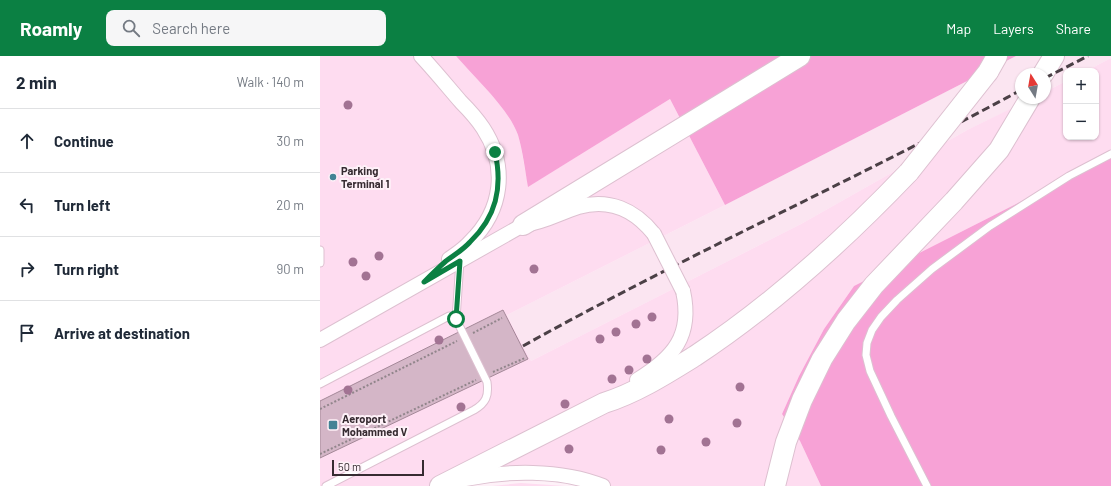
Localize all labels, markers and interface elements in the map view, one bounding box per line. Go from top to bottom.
search box [106,10,386,46]
text: Roamly [20,17,82,40]
icon: search [120,17,142,39]
text: Search here [152,19,230,37]
text: Map [946,20,971,37]
text: Layers [993,20,1034,37]
text: Share [1056,20,1091,37]
north arrow [1015,68,1051,104]
map controls [1063,68,1099,140]
button: + [1063,68,1099,104]
text: 2 min [16,72,57,92]
text: Walk · 140 m [237,74,304,90]
button: − [1063,104,1099,140]
icon: ahead [16,130,38,152]
text: Continue [54,132,114,150]
text: 30 m [277,133,304,149]
route end [486,143,504,161]
place label: Parking Terminal 1 [341,164,389,190]
marker: Parking Terminal 1 [328,172,338,182]
icon: left [16,194,38,216]
text: Turn left [54,196,110,214]
text: 20 m [276,197,304,213]
icon: right [16,258,38,280]
text: Turn right [54,260,119,278]
text: 90 m [277,261,304,277]
route start [447,310,465,328]
icon: arrive [16,322,38,344]
text: Arrive at destination [54,324,190,342]
place label: Aeroport Mohammed V [342,412,408,438]
marker: Aeroport Mohammed V [327,419,339,431]
scale bar [332,458,424,477]
text: 50 m [338,460,361,473]

